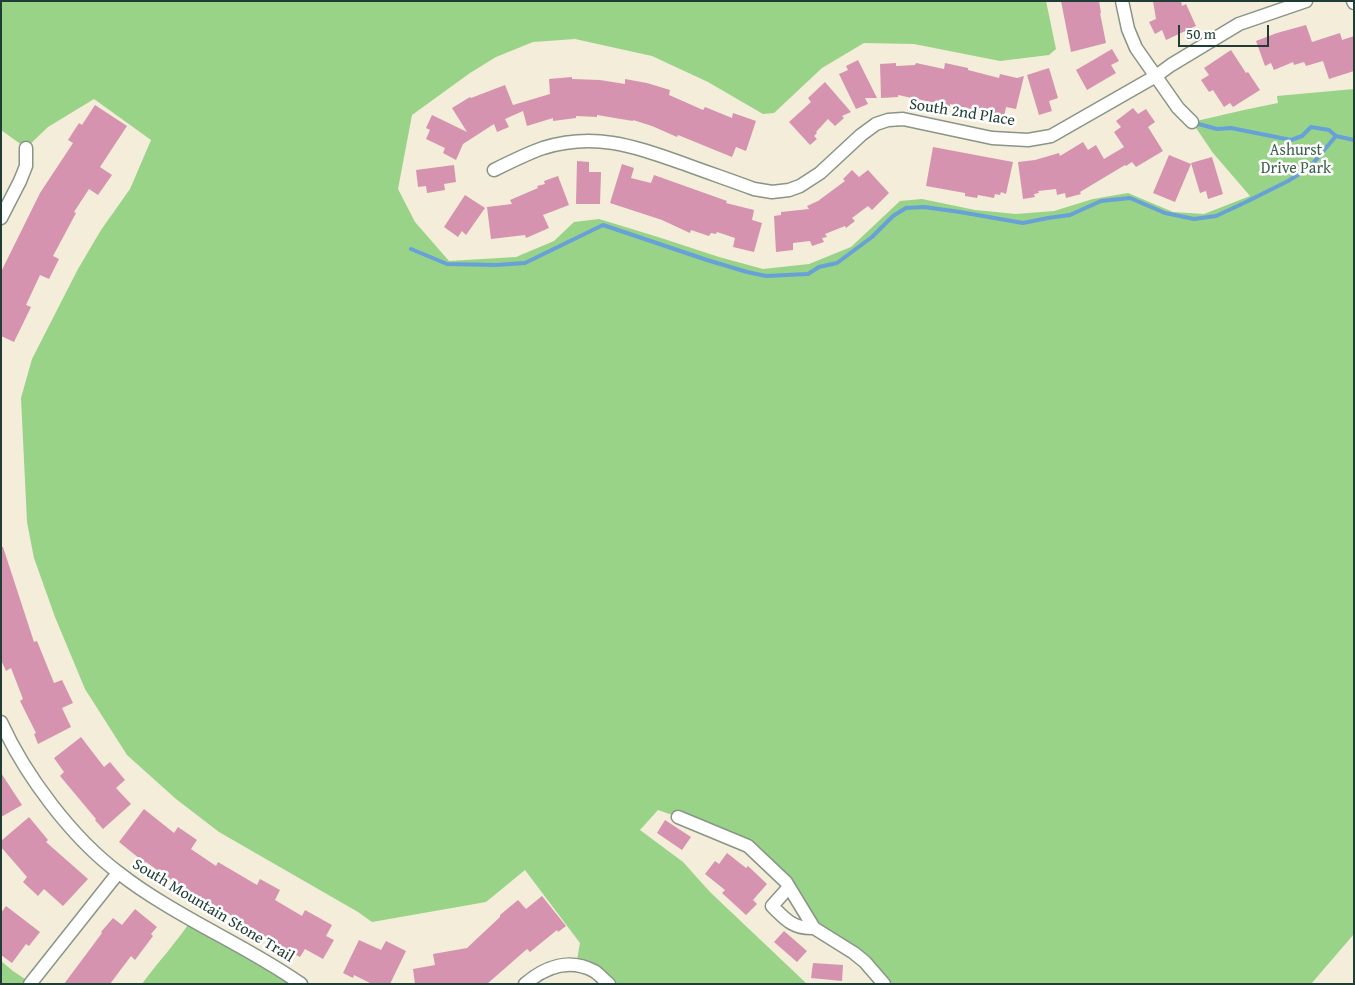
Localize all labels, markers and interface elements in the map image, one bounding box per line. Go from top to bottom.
scale bar [1180,15,1271,47]
text: 50 m [1186,23,1216,44]
street label: South 2nd Place [908,95,1016,131]
park label: Ashurst Drive Park [1261,141,1331,179]
street label: South Mountain Stone Trail [129,855,297,967]

